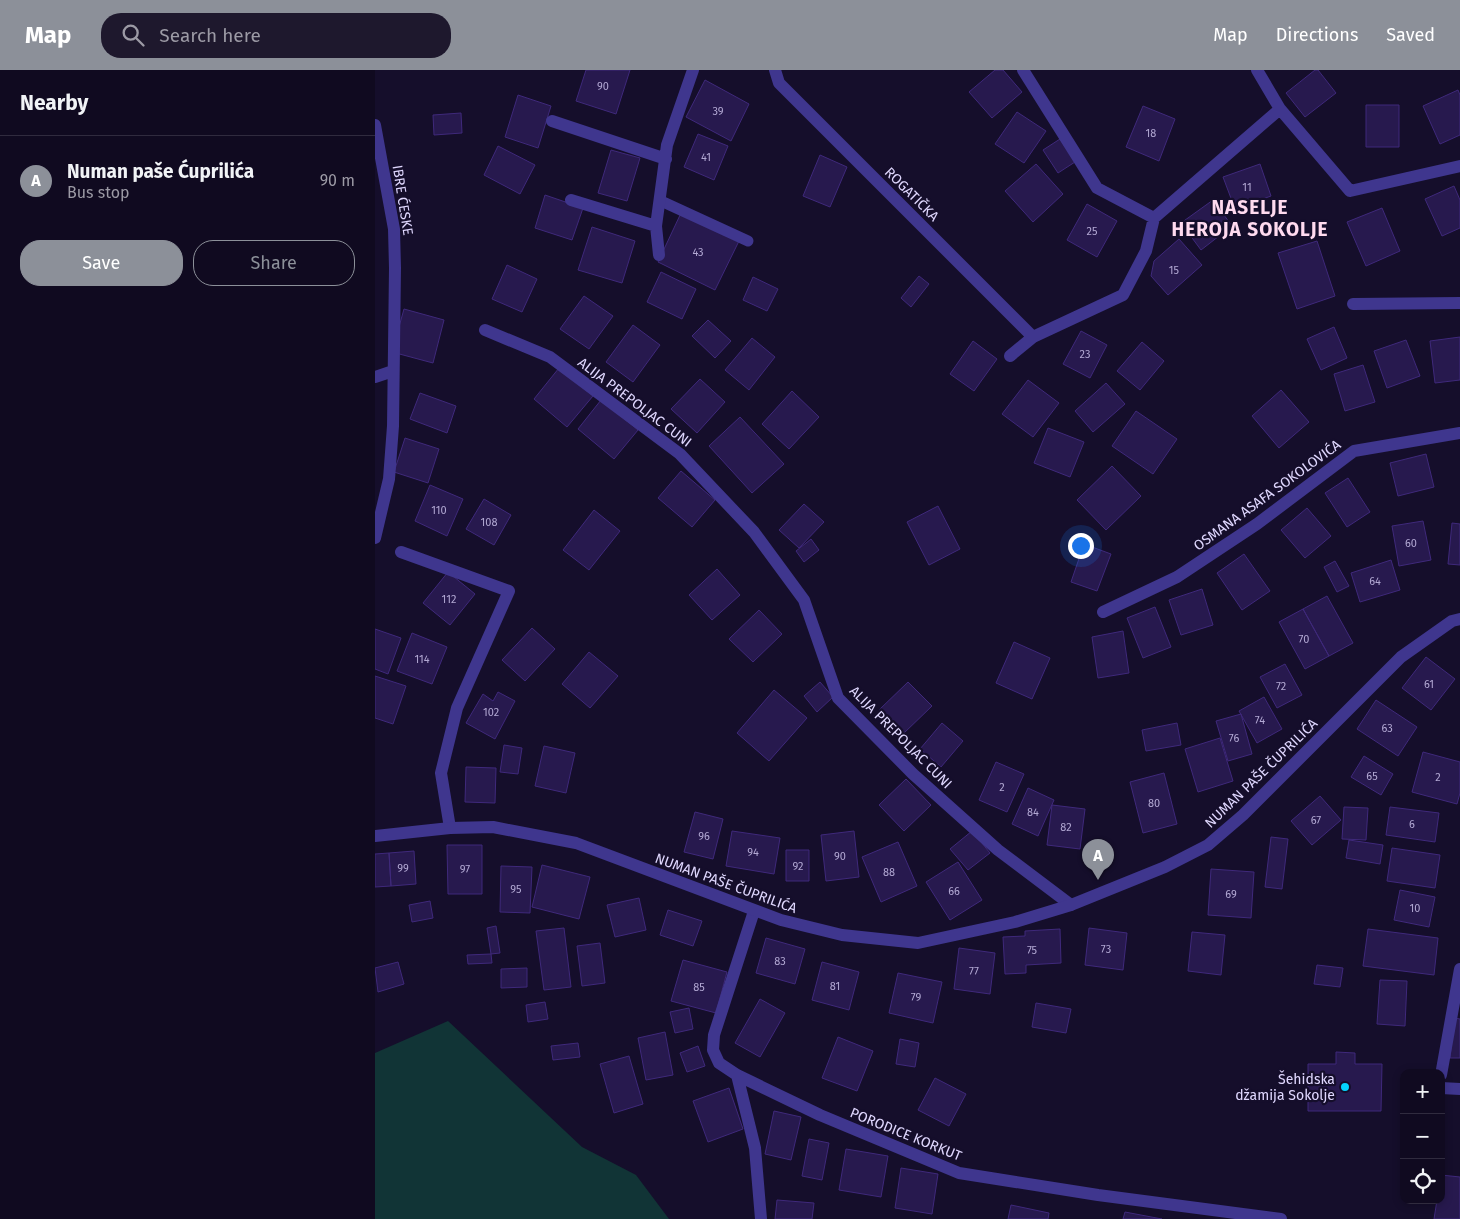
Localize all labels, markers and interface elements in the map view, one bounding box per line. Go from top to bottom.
search box [101,13,451,58]
text: Map [25,21,71,49]
icon: search [119,21,147,49]
text: Search here [159,24,261,47]
text: Map [1213,24,1248,46]
text: Directions [1276,24,1358,46]
text: Saved [1386,24,1435,46]
house number: 90 [597,80,609,93]
text: Nearby [20,90,88,116]
house number: 39 [712,105,724,118]
house number: 18 [1146,127,1156,140]
house number: 41 [701,151,711,164]
text: Numan paše Ćuprilića [67,160,254,183]
street label: ROGATIČKA [881,163,943,225]
street label: IBRE ĆESKE [389,164,417,236]
text: A [31,171,41,190]
text: 90 m [320,171,355,190]
house number: 11 [1242,181,1252,194]
text: Bus stop [67,183,130,202]
district label: NASELJE HEROJA SOKOLJE [1172,196,1328,241]
house number: 25 [1087,225,1098,238]
button: Save [20,240,183,286]
button: Share [193,240,355,286]
house number: 43 [692,246,704,259]
house number: 15 [1169,264,1180,277]
house number: 23 [1080,348,1090,361]
street label: ALIJA PREPOLJAC CUNI [574,354,695,451]
street label: OSMANA ASAFA SOKOLOVIĆA [1190,435,1344,555]
house number: 110 [431,504,447,517]
house number: 108 [481,516,497,529]
your location [1068,533,1094,559]
house number: 60 [1405,537,1417,550]
house number: 64 [1369,575,1381,588]
house number: 112 [442,593,456,606]
house number: 70 [1299,633,1309,646]
house number: 114 [414,653,430,666]
house number: 61 [1424,678,1434,691]
house number: 72 [1276,680,1286,693]
street label: ALIJA PREPOLJAC CUNI [846,683,955,792]
house number: 102 [483,706,499,719]
street label: NUMAN PAŠE ČUPRILIĆA [1201,714,1321,832]
house number: 74 [1255,714,1265,727]
house number: 63 [1381,722,1393,735]
house number: 76 [1229,732,1239,745]
house number: 65 [1366,770,1378,783]
house number: 2 [1435,771,1441,784]
house number: 2 [999,781,1005,794]
house number: 80 [1148,797,1160,810]
house number: 84 [1027,806,1039,819]
house number: 67 [1311,814,1321,827]
house number: 6 [1409,818,1415,831]
house number: 82 [1060,821,1072,834]
house number: 96 [698,830,710,843]
pin: A [1082,839,1114,880]
house number: 94 [747,846,759,859]
street label: NUMAN PAŠE ČUPRILIĆA [653,849,799,917]
house number: 90 [834,850,846,863]
house number: 92 [793,860,803,873]
house number: 99 [397,862,409,875]
house number: 97 [460,863,470,876]
house number: 88 [883,866,895,879]
house number: 95 [510,883,522,896]
house number: 66 [948,885,960,898]
house number: 69 [1225,888,1237,901]
house number: 10 [1410,902,1420,915]
house number: 73 [1101,943,1111,956]
house number: 75 [1027,944,1038,957]
house number: 83 [774,955,786,968]
house number: 77 [969,965,979,978]
house number: 81 [830,980,840,993]
house number: 85 [693,981,705,994]
house number: 79 [911,991,921,1004]
map controls [1400,1069,1445,1204]
button: + [1400,1069,1445,1114]
place label: Šehidska džamija Sokolje [1235,1070,1335,1104]
marker: Šehidska džamija Sokolje [1339,1081,1351,1093]
street label: PORODICE KORKUT [848,1104,965,1165]
button: − [1400,1114,1445,1159]
button: locate [1400,1159,1445,1204]

